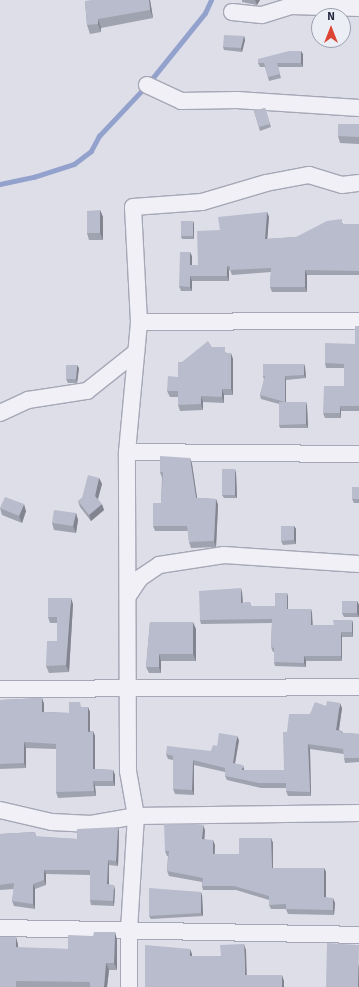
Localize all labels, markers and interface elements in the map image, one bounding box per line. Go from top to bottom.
north arrow [311,8,351,48]
text: N [327,10,335,23]

